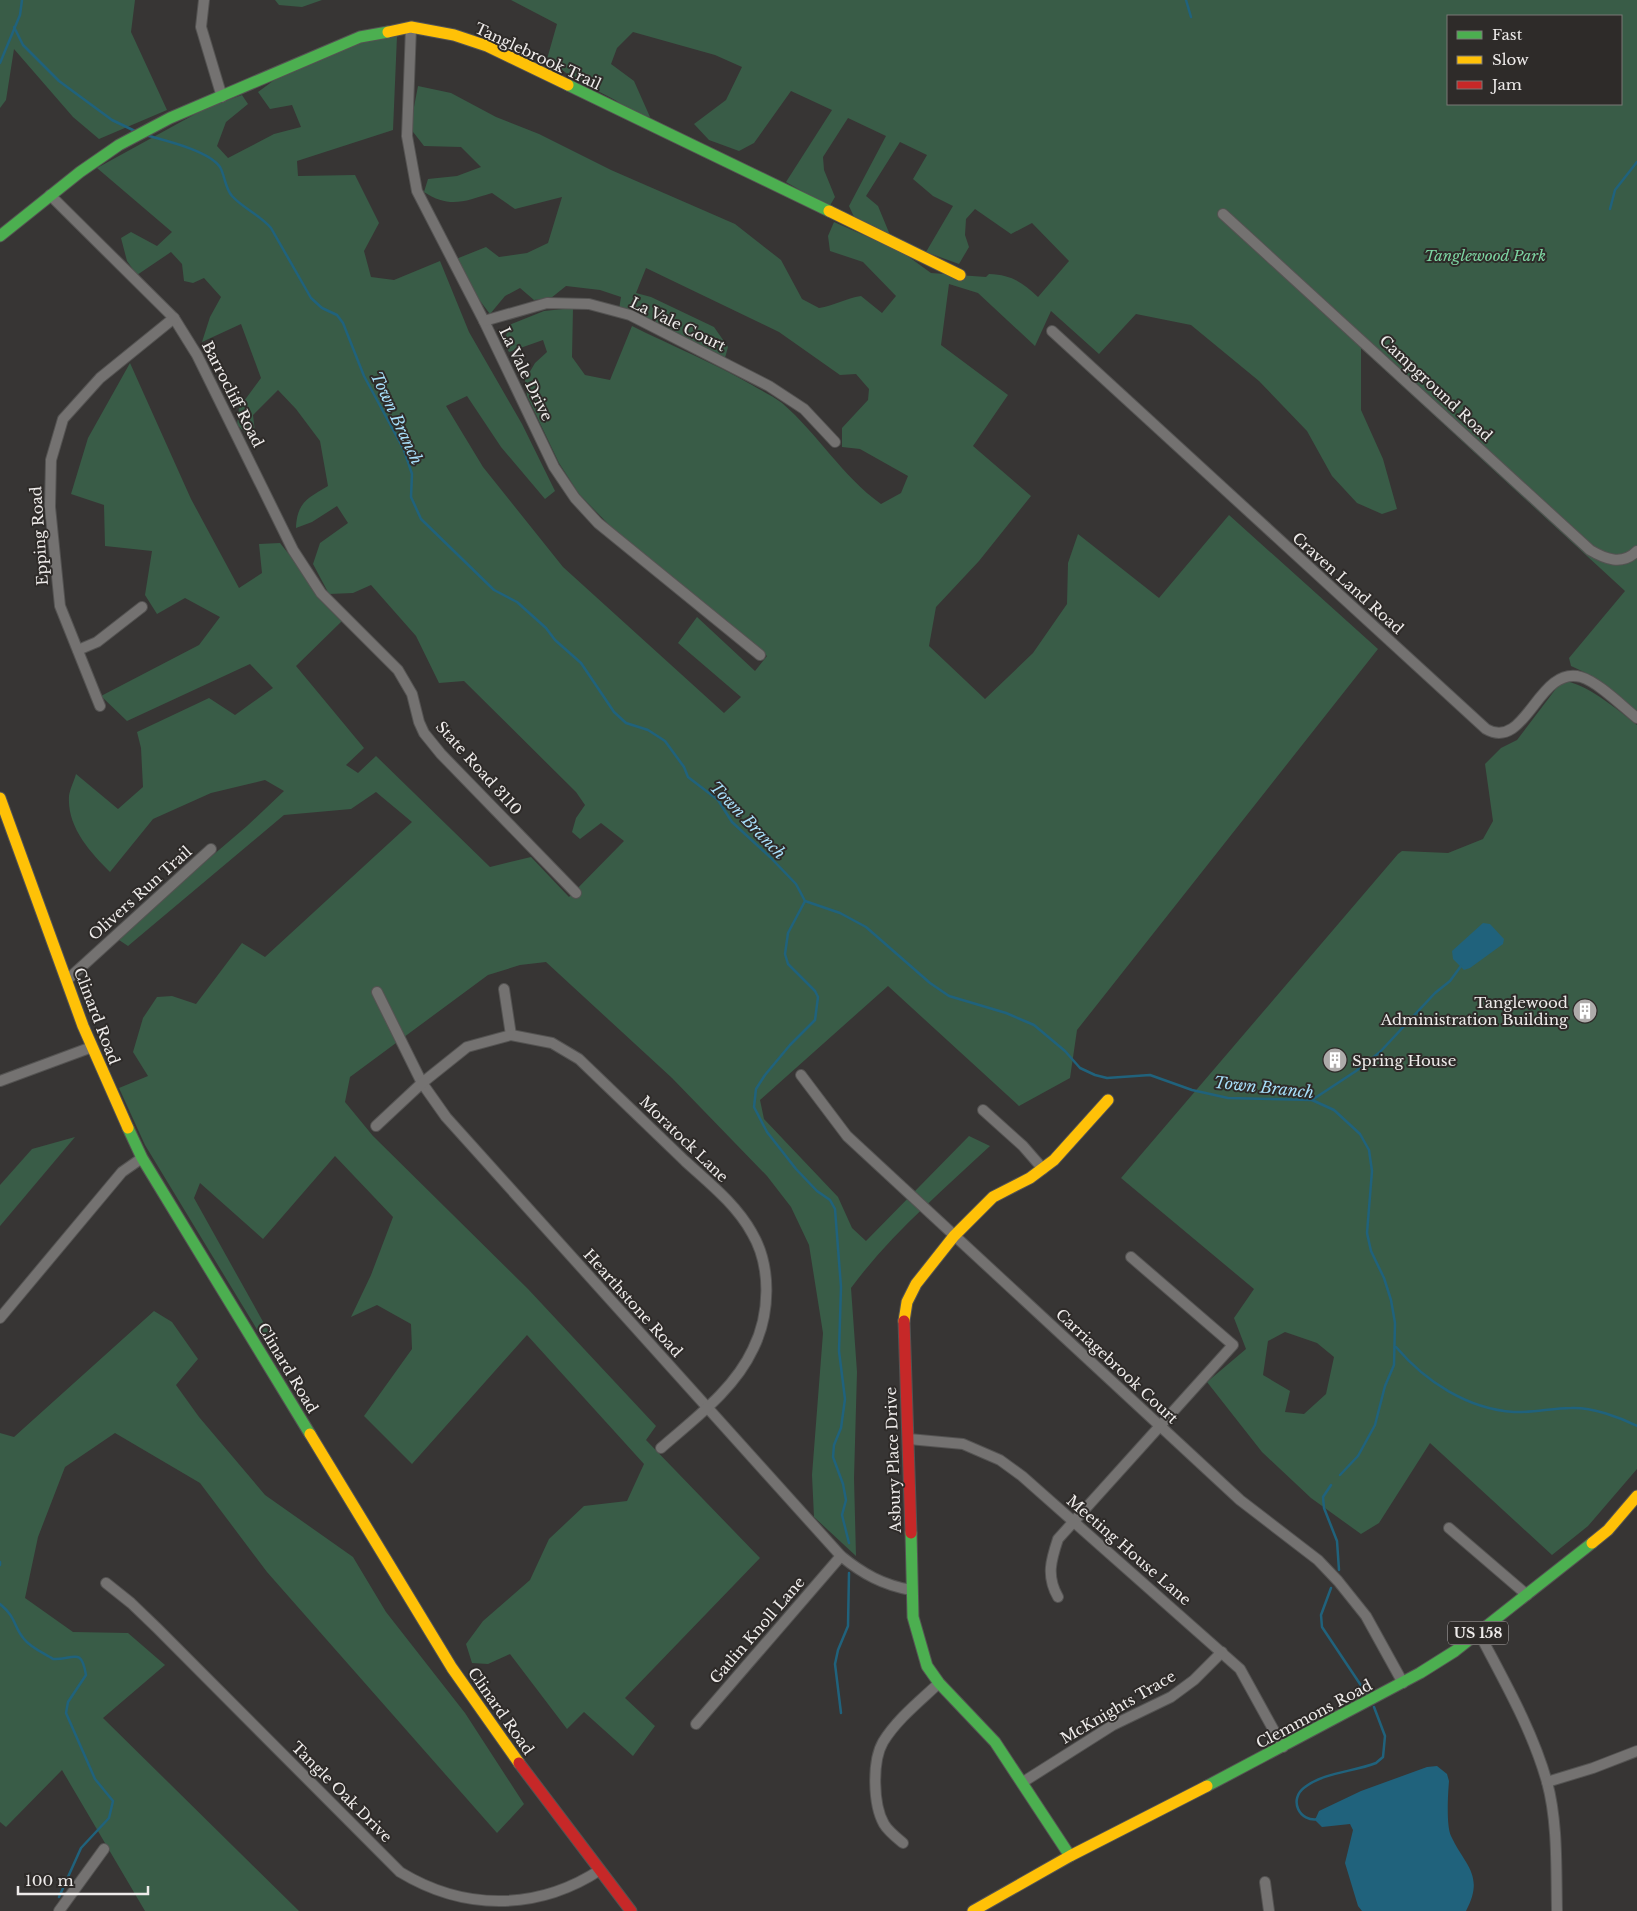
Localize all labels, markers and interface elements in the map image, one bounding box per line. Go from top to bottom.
legend [1447,15,1622,105]
street label: Tanglebrook Trail [472,18,604,94]
text: Fast [1492,25,1523,44]
text: Slow [1492,50,1529,69]
text: Jam [1490,75,1522,94]
park label: Tanglewood Park [1424,246,1546,265]
street label: La Vale Court [627,293,729,355]
street label: La Vale Drive [495,324,557,424]
street label: Campground Road [1376,331,1496,445]
street label: Barrocliff Road [198,338,268,450]
water label: Town Branch [367,368,427,468]
street label: Epping Road [26,486,52,586]
street label: Craven Land Road [1288,528,1408,638]
street label: State Road 3110 [432,717,526,819]
water label: Town Branch [706,777,790,863]
street label: Olivers Run Trail [85,842,196,944]
street label: Clinard Road [70,965,124,1067]
place label: Tanglewood Administration Building [1380,993,1569,1029]
building icon: Tanglewood Administration Building [1572,998,1598,1024]
building icon: Spring House [1322,1047,1348,1073]
place label: Spring House [1352,1051,1456,1070]
water label: Town Branch [1213,1072,1315,1102]
street label: Moratock Lane [636,1092,732,1186]
street label: Hearthstone Road [579,1245,687,1361]
street label: Carriagebrook Court [1052,1304,1182,1428]
street label: Clinard Road [254,1319,322,1417]
street label: Asbury Place Drive [881,1387,905,1534]
street label: Meeting House Lane [1063,1491,1195,1609]
street label: Gatlin Knoll Lane [705,1573,809,1687]
road number: US 158 [1448,1622,1508,1645]
street label: Clinard Road [464,1664,538,1758]
street label: McKnights Trace [1057,1666,1179,1748]
street label: Clemmons Road [1253,1675,1375,1753]
street label: Tangle Oak Drive [288,1738,396,1846]
scale bar [18,1864,148,1896]
text: 100 m [25,1871,74,1890]

